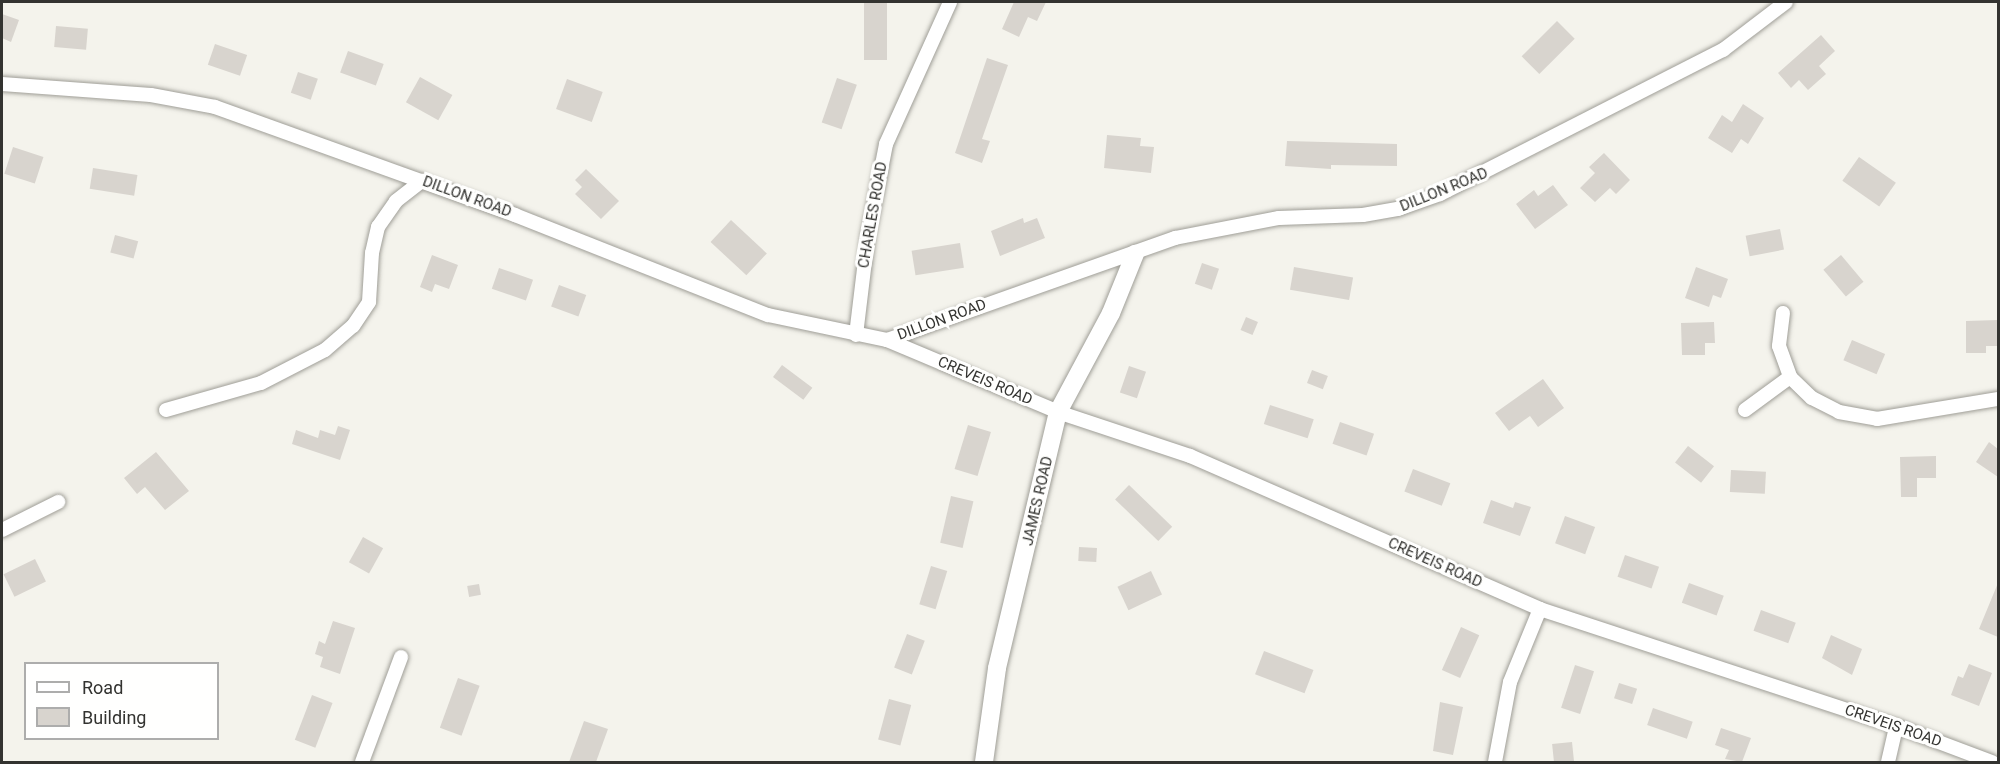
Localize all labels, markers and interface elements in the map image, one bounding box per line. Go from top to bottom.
street label: CHARLES ROAD [855,160,891,270]
street label: DILLON ROAD [1397,164,1491,216]
street label: DILLON ROAD [420,173,514,221]
street label: DILLON ROAD [895,296,989,344]
street label: CREVEIS ROAD [935,353,1035,409]
street label: JAMES ROAD [1019,455,1057,547]
street label: CREVEIS ROAD [1385,534,1485,592]
legend [24,662,219,740]
text: Road [82,677,123,698]
street label: CREVEIS ROAD [1842,701,1944,751]
text: Building [82,707,146,728]

